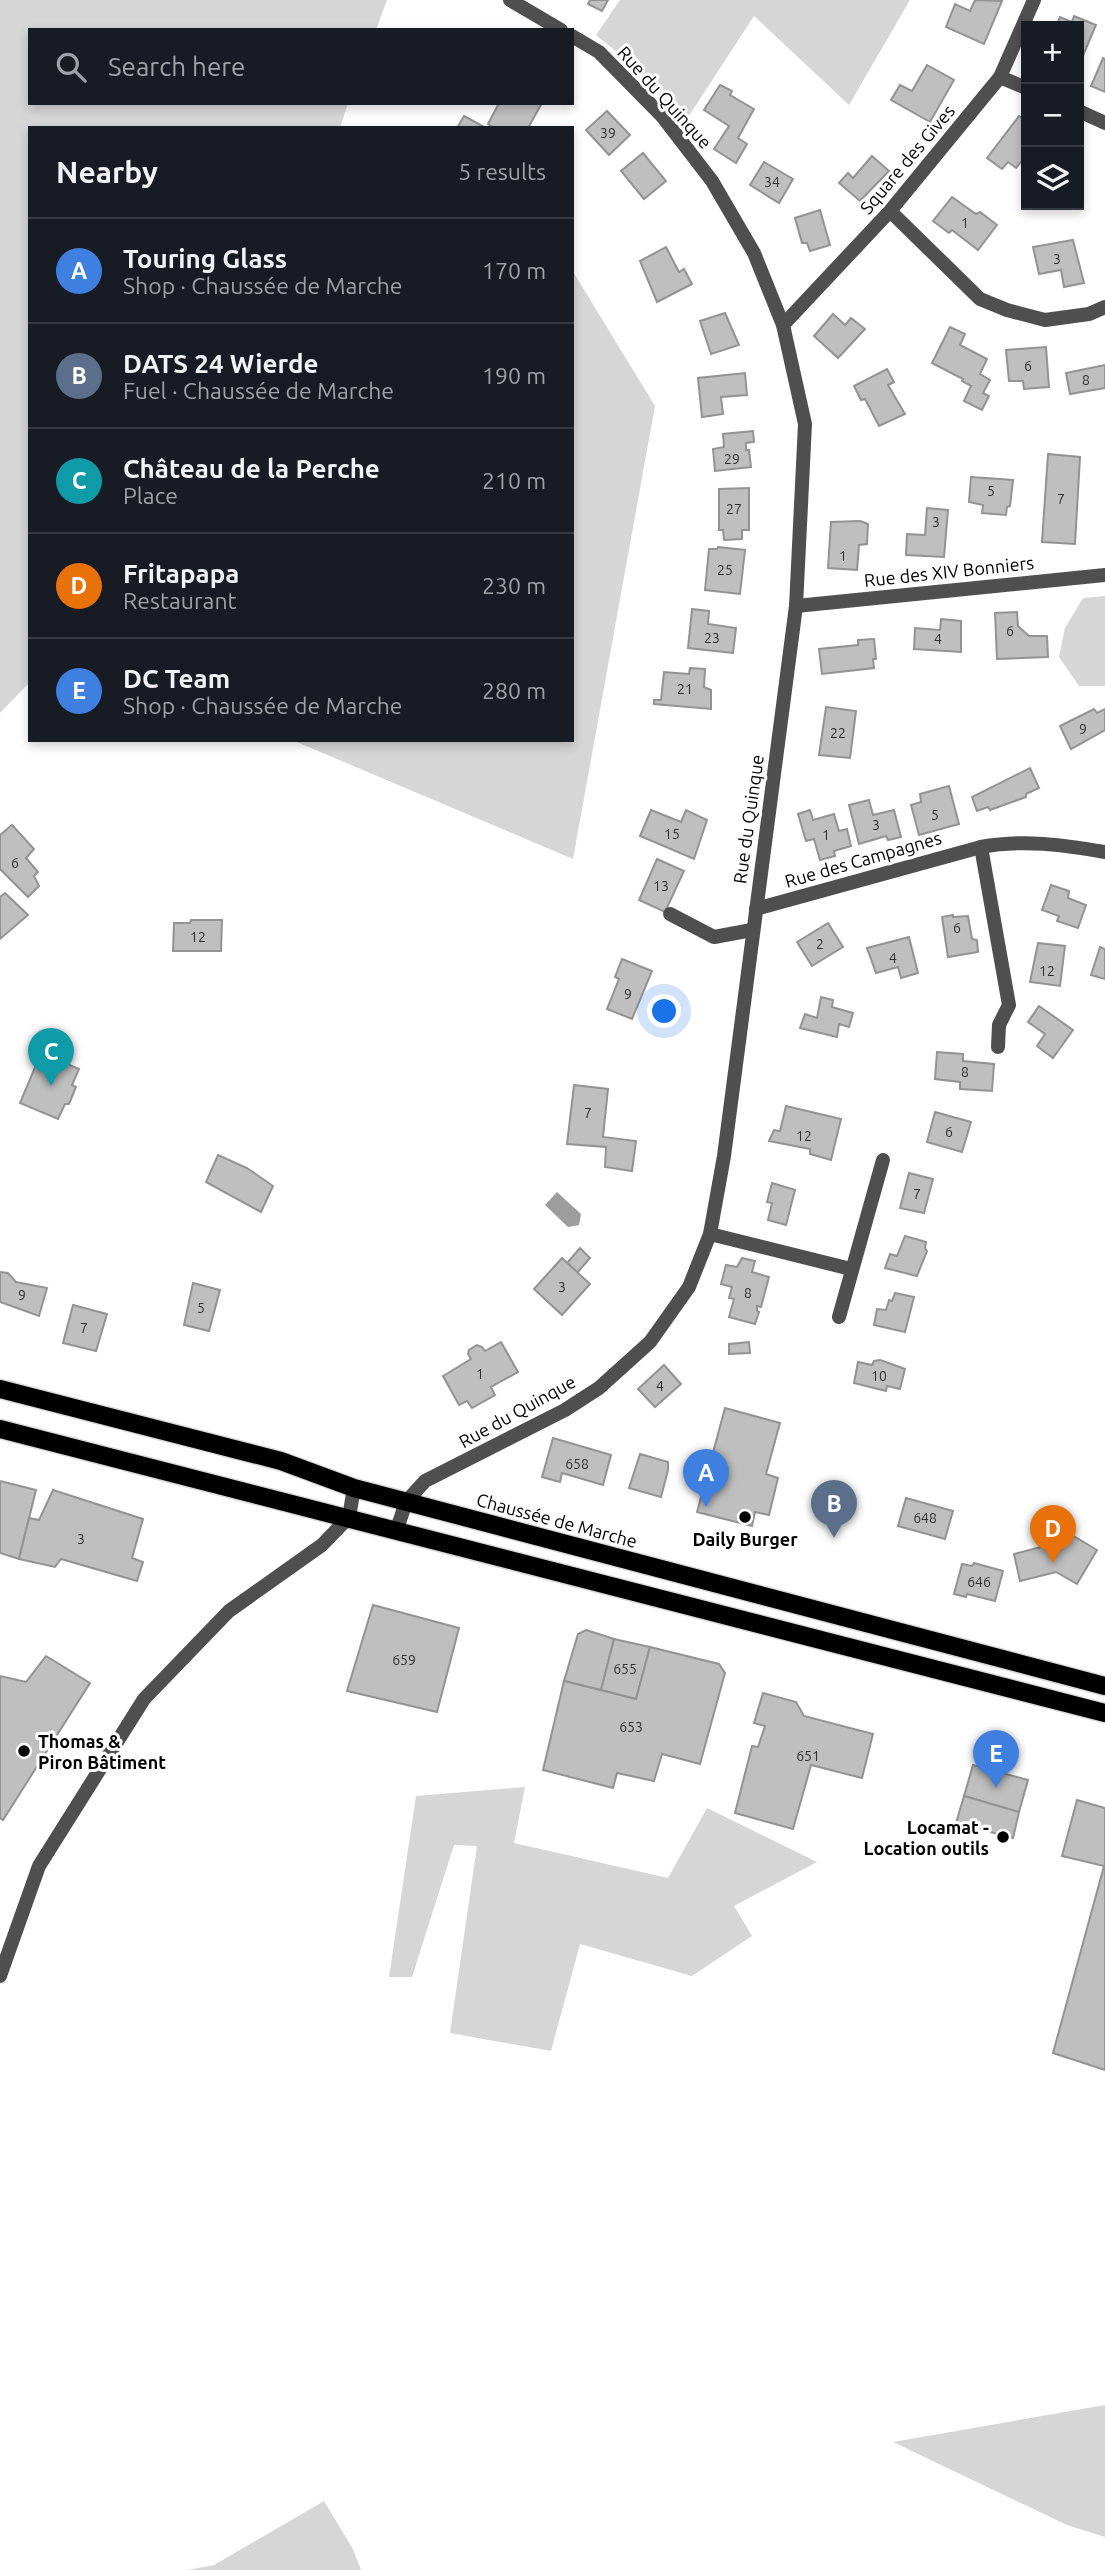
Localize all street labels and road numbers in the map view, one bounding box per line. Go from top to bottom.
street label: Rue du Quinque [613,42,716,153]
street label: Square des Gives [856,101,958,217]
street label: Rue des XIV Bonniers [863,552,1035,590]
street label: Rue du Quinque [729,753,768,885]
street label: Rue des Campagnes [782,827,944,891]
street label: Rue du Quinque [455,1371,579,1452]
street label: Chaussée de Marche [475,1489,639,1551]

